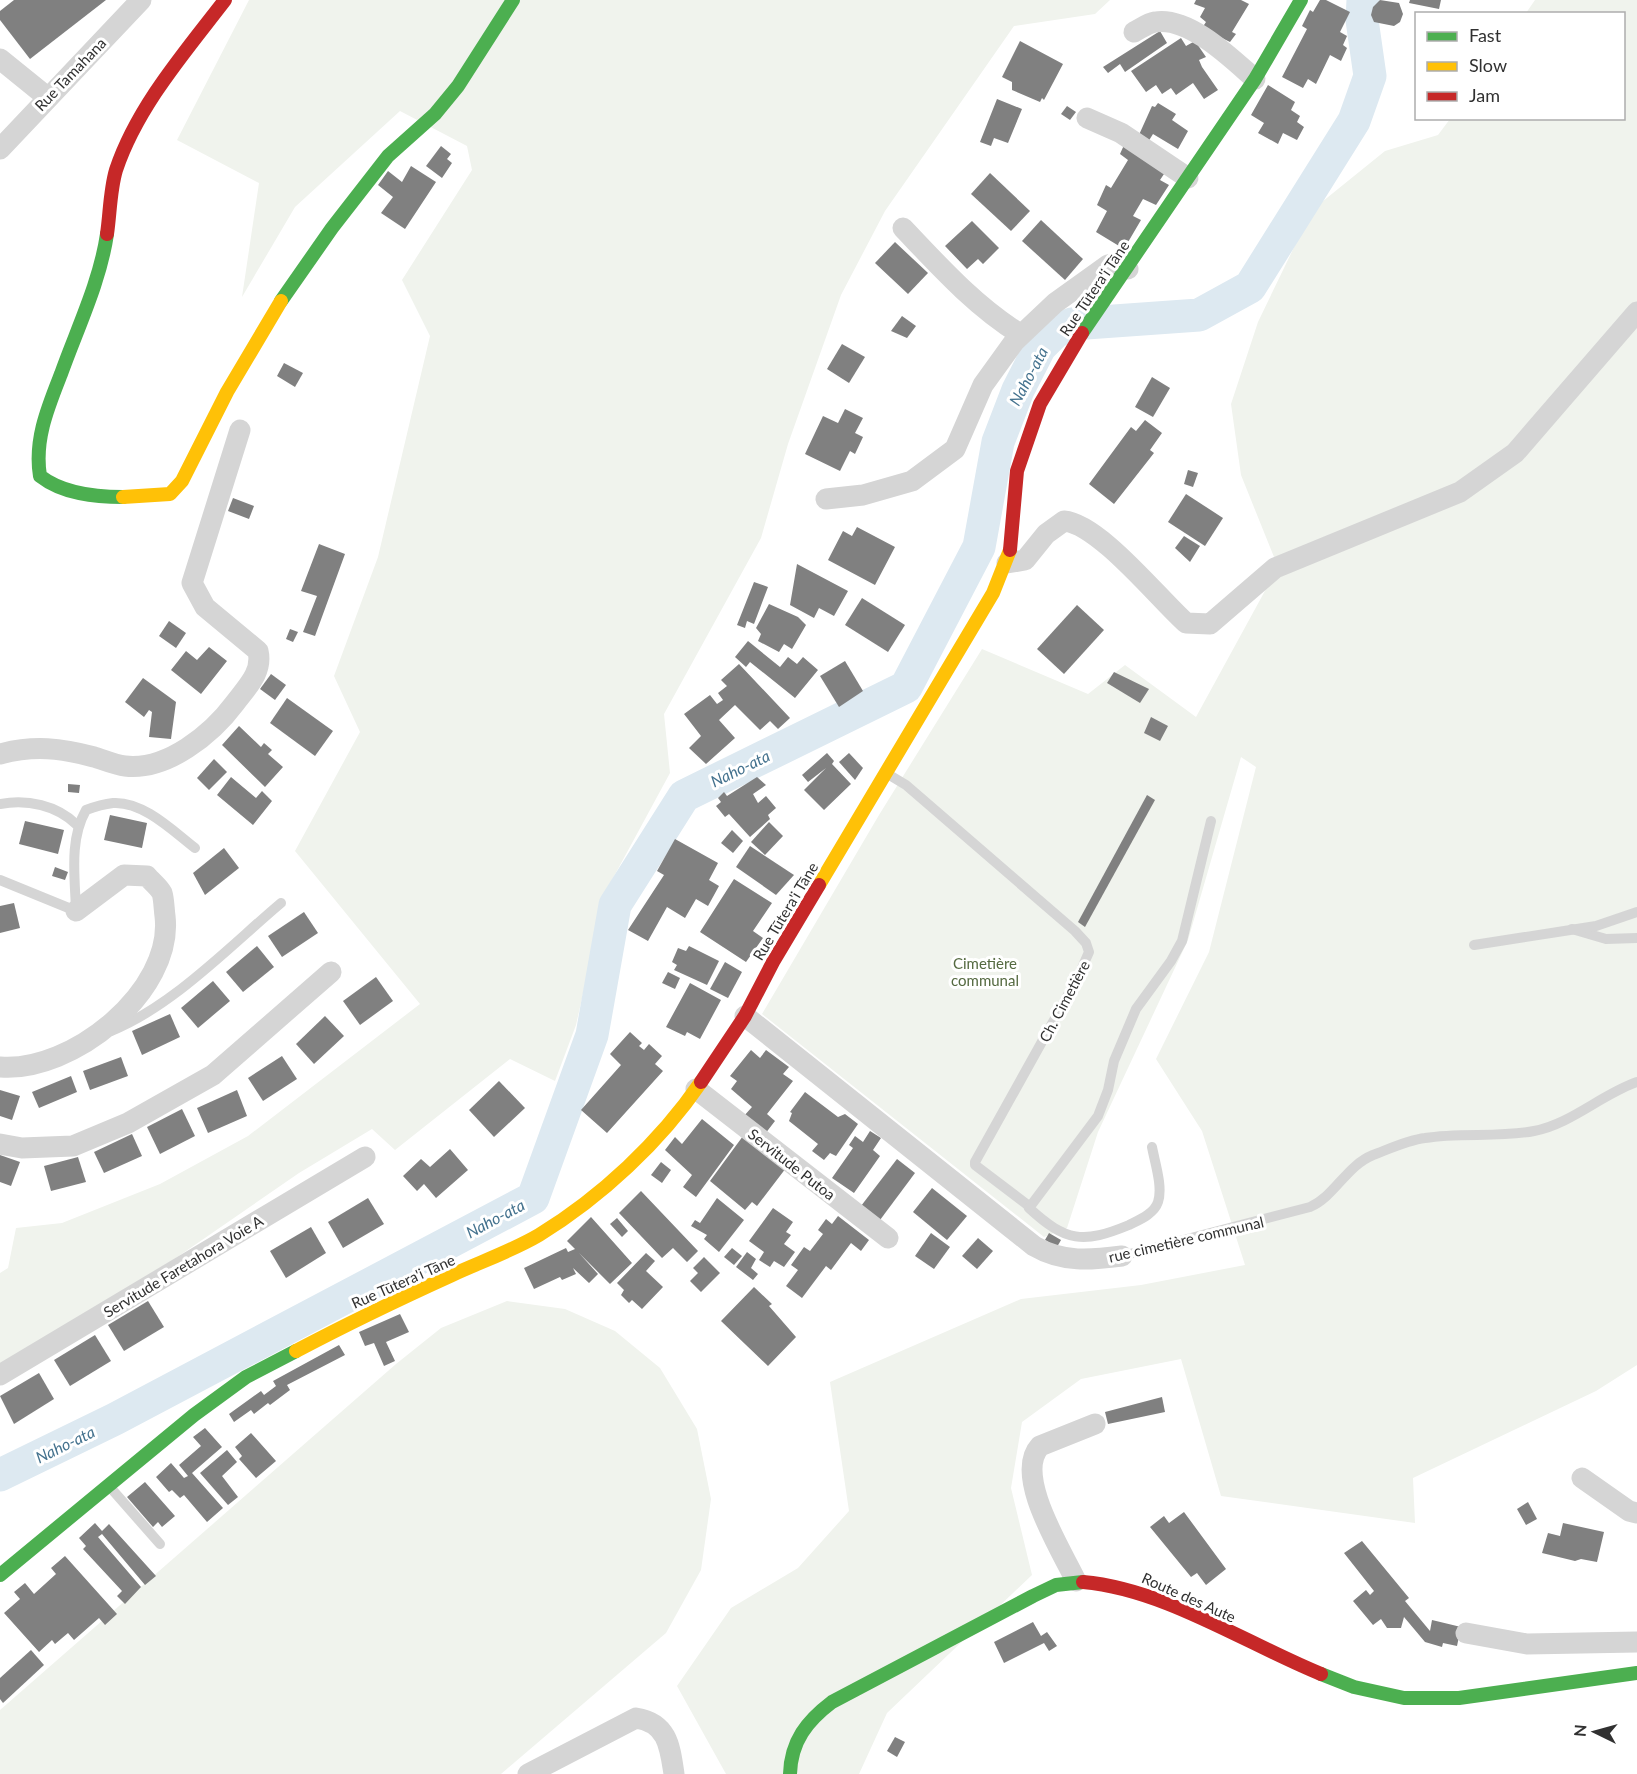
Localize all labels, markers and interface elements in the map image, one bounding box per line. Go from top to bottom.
legend [1415,12,1625,120]
text: Fast [1469,24,1502,46]
street label: Rue Tamahana [31,34,109,114]
text: Slow [1469,54,1507,76]
text: Jam [1469,84,1500,106]
street label: Rue Tūtera'i Tāne [1055,237,1133,339]
water label: Naho-ata [1005,343,1051,409]
water label: Naho-ata [707,746,773,790]
street label: Rue Tūtera'i Tāne [749,859,821,963]
park label: Cimetière communal [951,954,1019,989]
street label: Ch. Cimetière [1035,957,1093,1045]
street label: Servitude Putoa [745,1124,839,1204]
water label: Naho-ata [462,1195,528,1241]
street label: Servitude Faretahora Voie A [100,1211,267,1321]
street label: rue cimetière communal [1107,1212,1265,1266]
street label: Rue Tūtera'i Tāne [348,1250,458,1312]
water label: Naho-ata [32,1422,98,1466]
street label: Route des Aute [1139,1568,1239,1626]
north arrow [1565,1702,1625,1762]
text: N [1570,1724,1590,1738]

